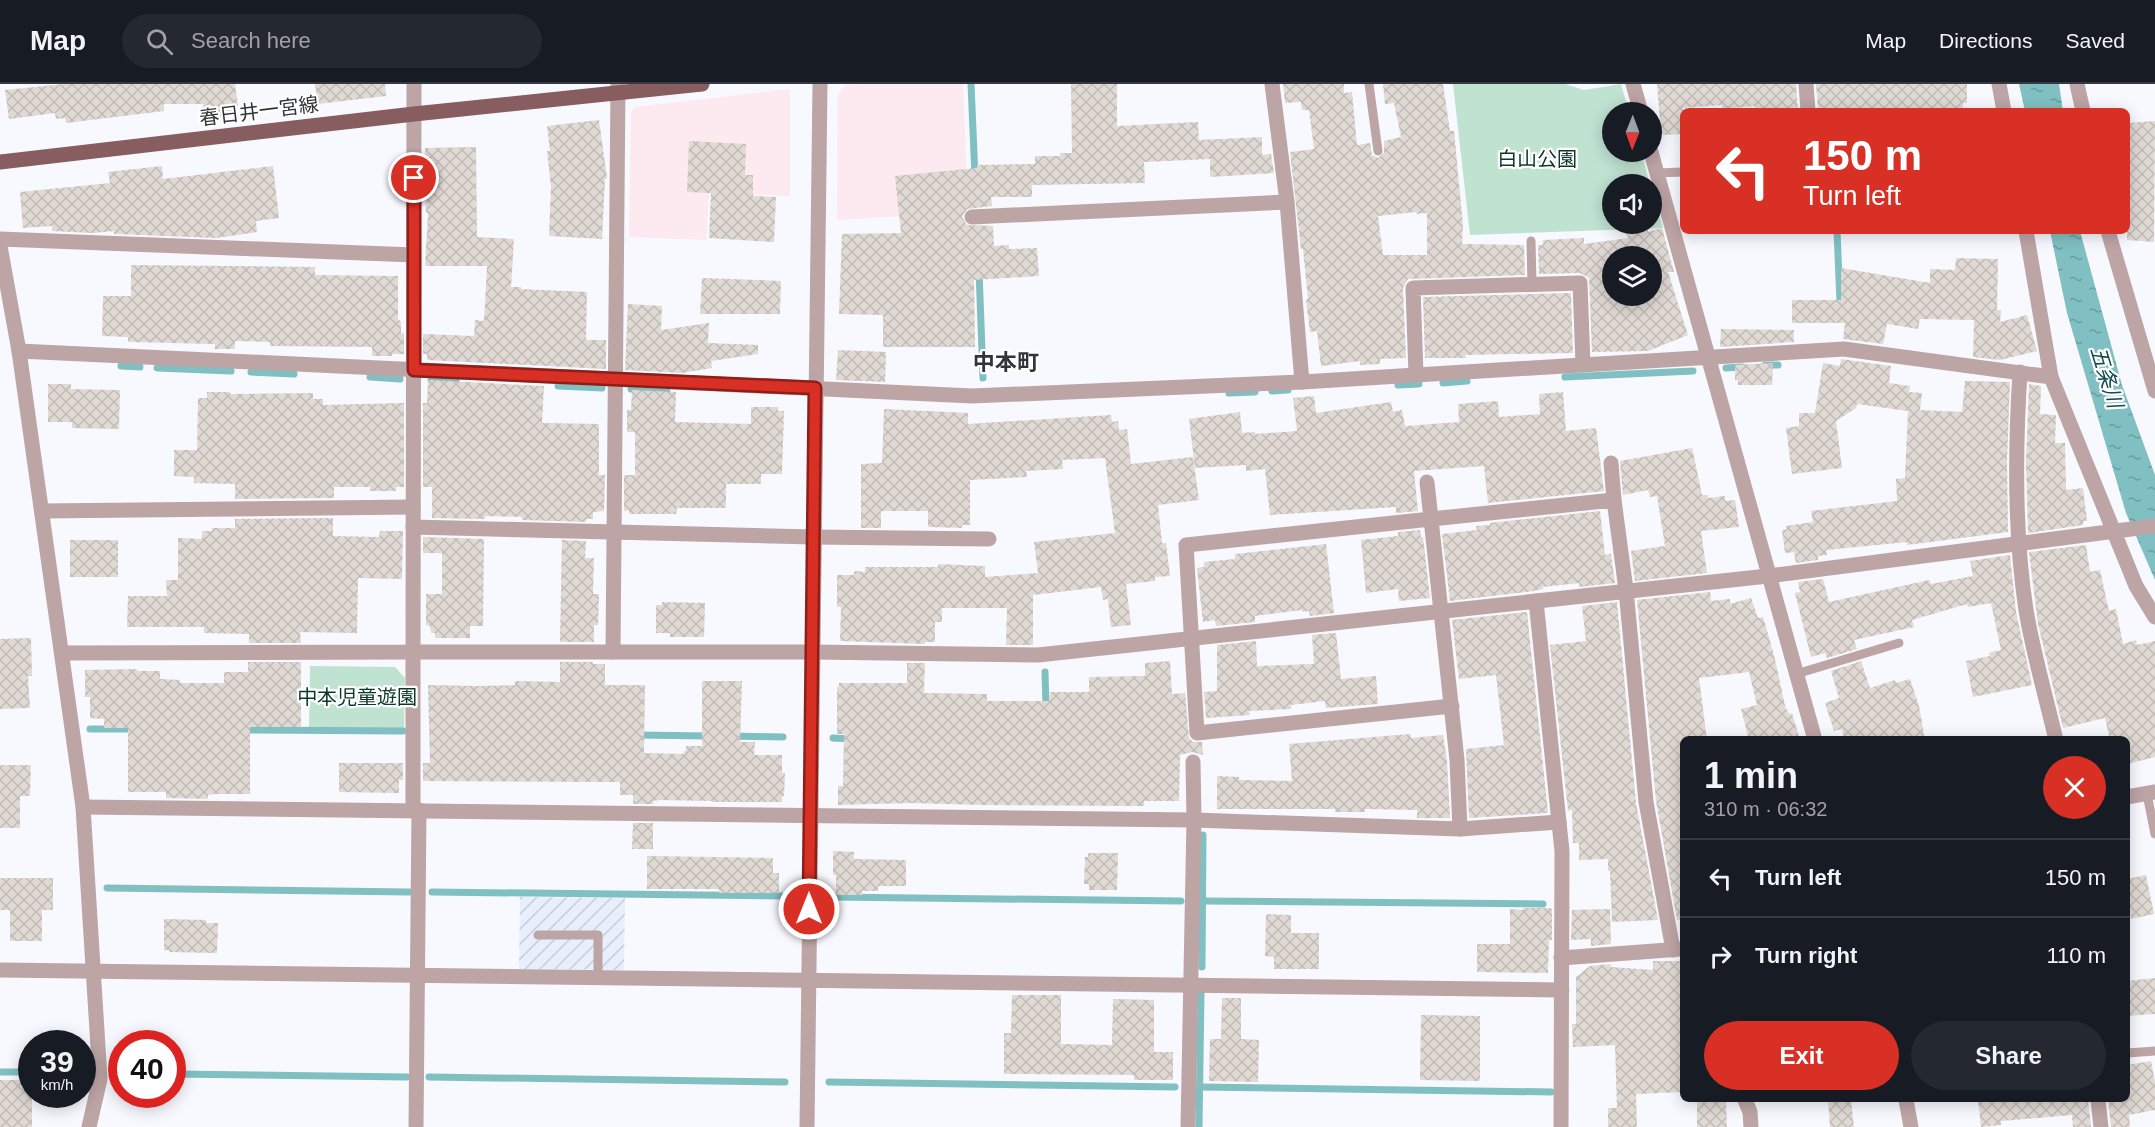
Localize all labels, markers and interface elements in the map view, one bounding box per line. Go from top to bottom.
search box [122,14,542,68]
text: Map [30,25,86,56]
icon: search [143,25,176,58]
text: Search here [191,28,311,53]
text: Map [1865,29,1906,52]
text: Directions [1939,29,2032,52]
text: Saved [2065,29,2125,52]
street label: 春日井一宮線 [198,93,320,129]
north arrow [1602,102,1662,162]
map controls [1602,102,1662,306]
icon: left [1704,132,1782,210]
text: 150 m [1803,132,1922,179]
park label: 白山公園 [1497,148,1577,170]
pin [388,152,439,203]
icon: arrive [397,161,430,194]
button: sound [1602,174,1662,234]
text: Turn left [1803,181,1901,211]
button: layers [1602,246,1662,306]
water label: 五条川 [2087,344,2128,412]
district label: 中本町 [973,350,1039,375]
park label: 中本児童遊園 [297,686,417,708]
text: 1 min [1704,755,1798,796]
button: close [2043,756,2106,819]
text: 310 m · 06:32 [1704,798,1827,820]
icon: left [1704,862,1737,895]
text: Turn left [1755,865,1841,890]
text: 150 m [2045,865,2106,890]
position arrow [777,877,841,941]
icon: right [1704,940,1737,973]
text: Turn right [1755,943,1857,968]
text: 110 m [2046,943,2106,968]
button: Exit [1704,1021,1899,1090]
button: Share [1911,1021,2106,1090]
speed limit sign: 40 [108,1030,186,1108]
text: 39 [40,1045,74,1078]
text: km/h [41,1076,73,1093]

